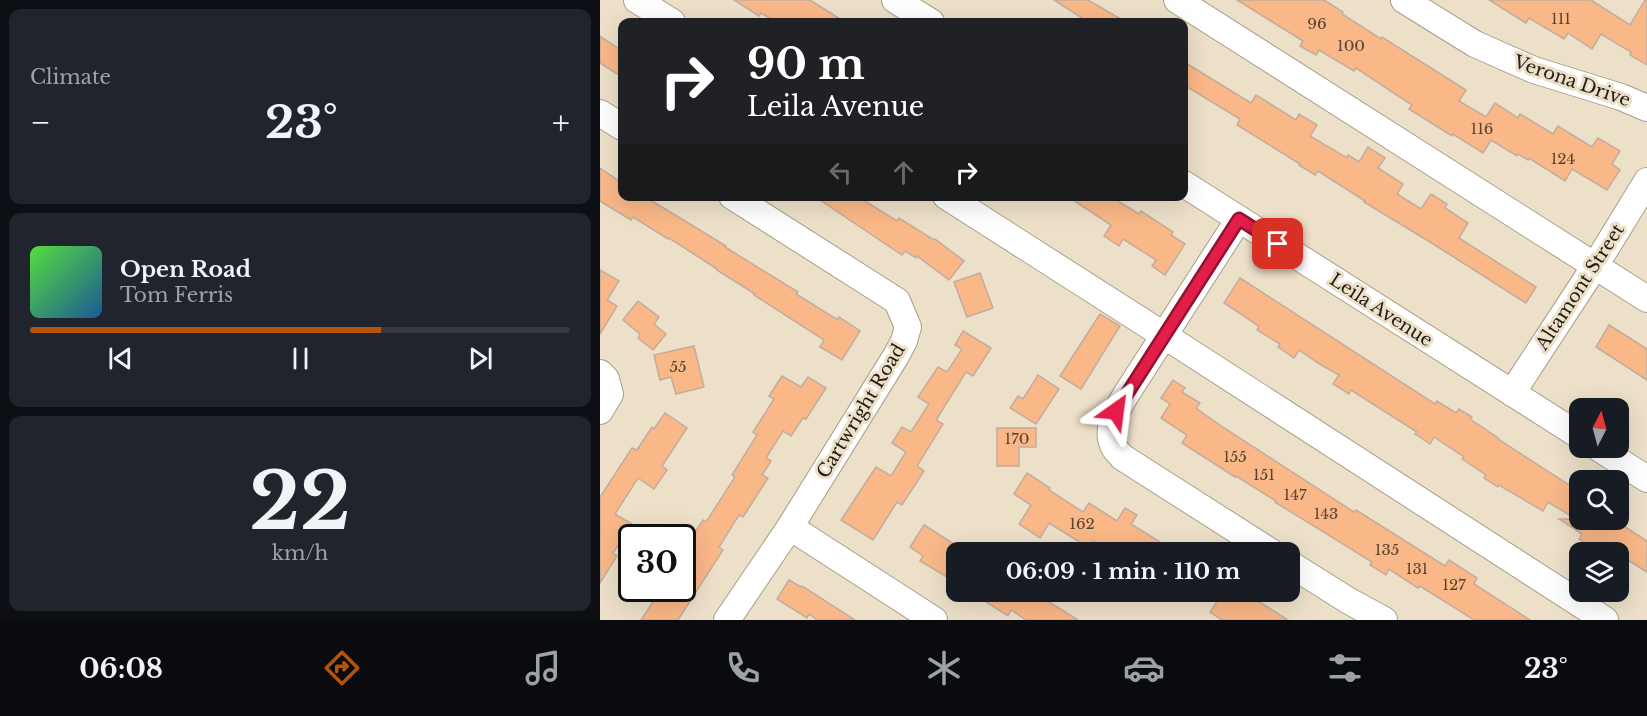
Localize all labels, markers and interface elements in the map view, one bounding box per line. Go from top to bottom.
house number: 111 [1551,9,1571,28]
house number: 96 [1307,14,1327,33]
house number: 100 [1337,36,1365,55]
text: 90 m [747,38,865,90]
icon: right [648,42,726,120]
street label: Verona Drive [1510,50,1633,111]
text: Climate [30,65,111,89]
text: Leila Avenue [747,90,924,123]
text: 23° [265,94,338,150]
text: − [30,102,51,143]
text: + [552,102,570,143]
house number: 116 [1470,119,1494,138]
house number: 124 [1551,149,1575,168]
icon: left [824,156,857,189]
icon: ahead [887,156,920,189]
icon: right [950,156,983,189]
pin [1252,218,1303,269]
street label: Altamont Street [1530,220,1629,355]
icon: arrive [1261,227,1294,260]
text: Open Road [120,256,251,283]
street label: Leila Avenue [1325,269,1437,351]
text: Tom Ferris [120,283,233,307]
street label: Cartwright Road [812,340,910,482]
icon: previous [104,342,137,375]
icon: pause [284,342,317,375]
icon: next [464,342,497,375]
house number: 55 [669,357,687,376]
position arrow [1084,379,1148,443]
north arrow [1569,398,1629,458]
map controls [1569,398,1629,602]
house number: 170 [1005,429,1029,448]
house number: 155 [1223,447,1247,466]
text: 22 [249,453,351,550]
house number: 151 [1253,465,1275,484]
button: search [1569,470,1629,530]
house number: 147 [1284,485,1307,504]
house number: 143 [1314,504,1338,523]
house number: 162 [1069,514,1095,533]
speed limit sign: 30 [618,524,696,602]
house number: 135 [1375,540,1399,559]
text: km/h [272,541,328,565]
button: layers [1569,542,1629,602]
text: 06:09 · 1 min · 110 m [1006,558,1240,585]
house number: 131 [1406,559,1428,578]
house number: 127 [1442,575,1466,594]
icon: directions [321,647,363,689]
icon: music [522,647,564,689]
icon: phone [722,647,764,689]
icon: climate [923,647,965,689]
icon: car [1123,647,1165,689]
icon: filters [1324,647,1366,689]
text: 06:08 [79,652,163,685]
text: 23° [1524,652,1568,685]

